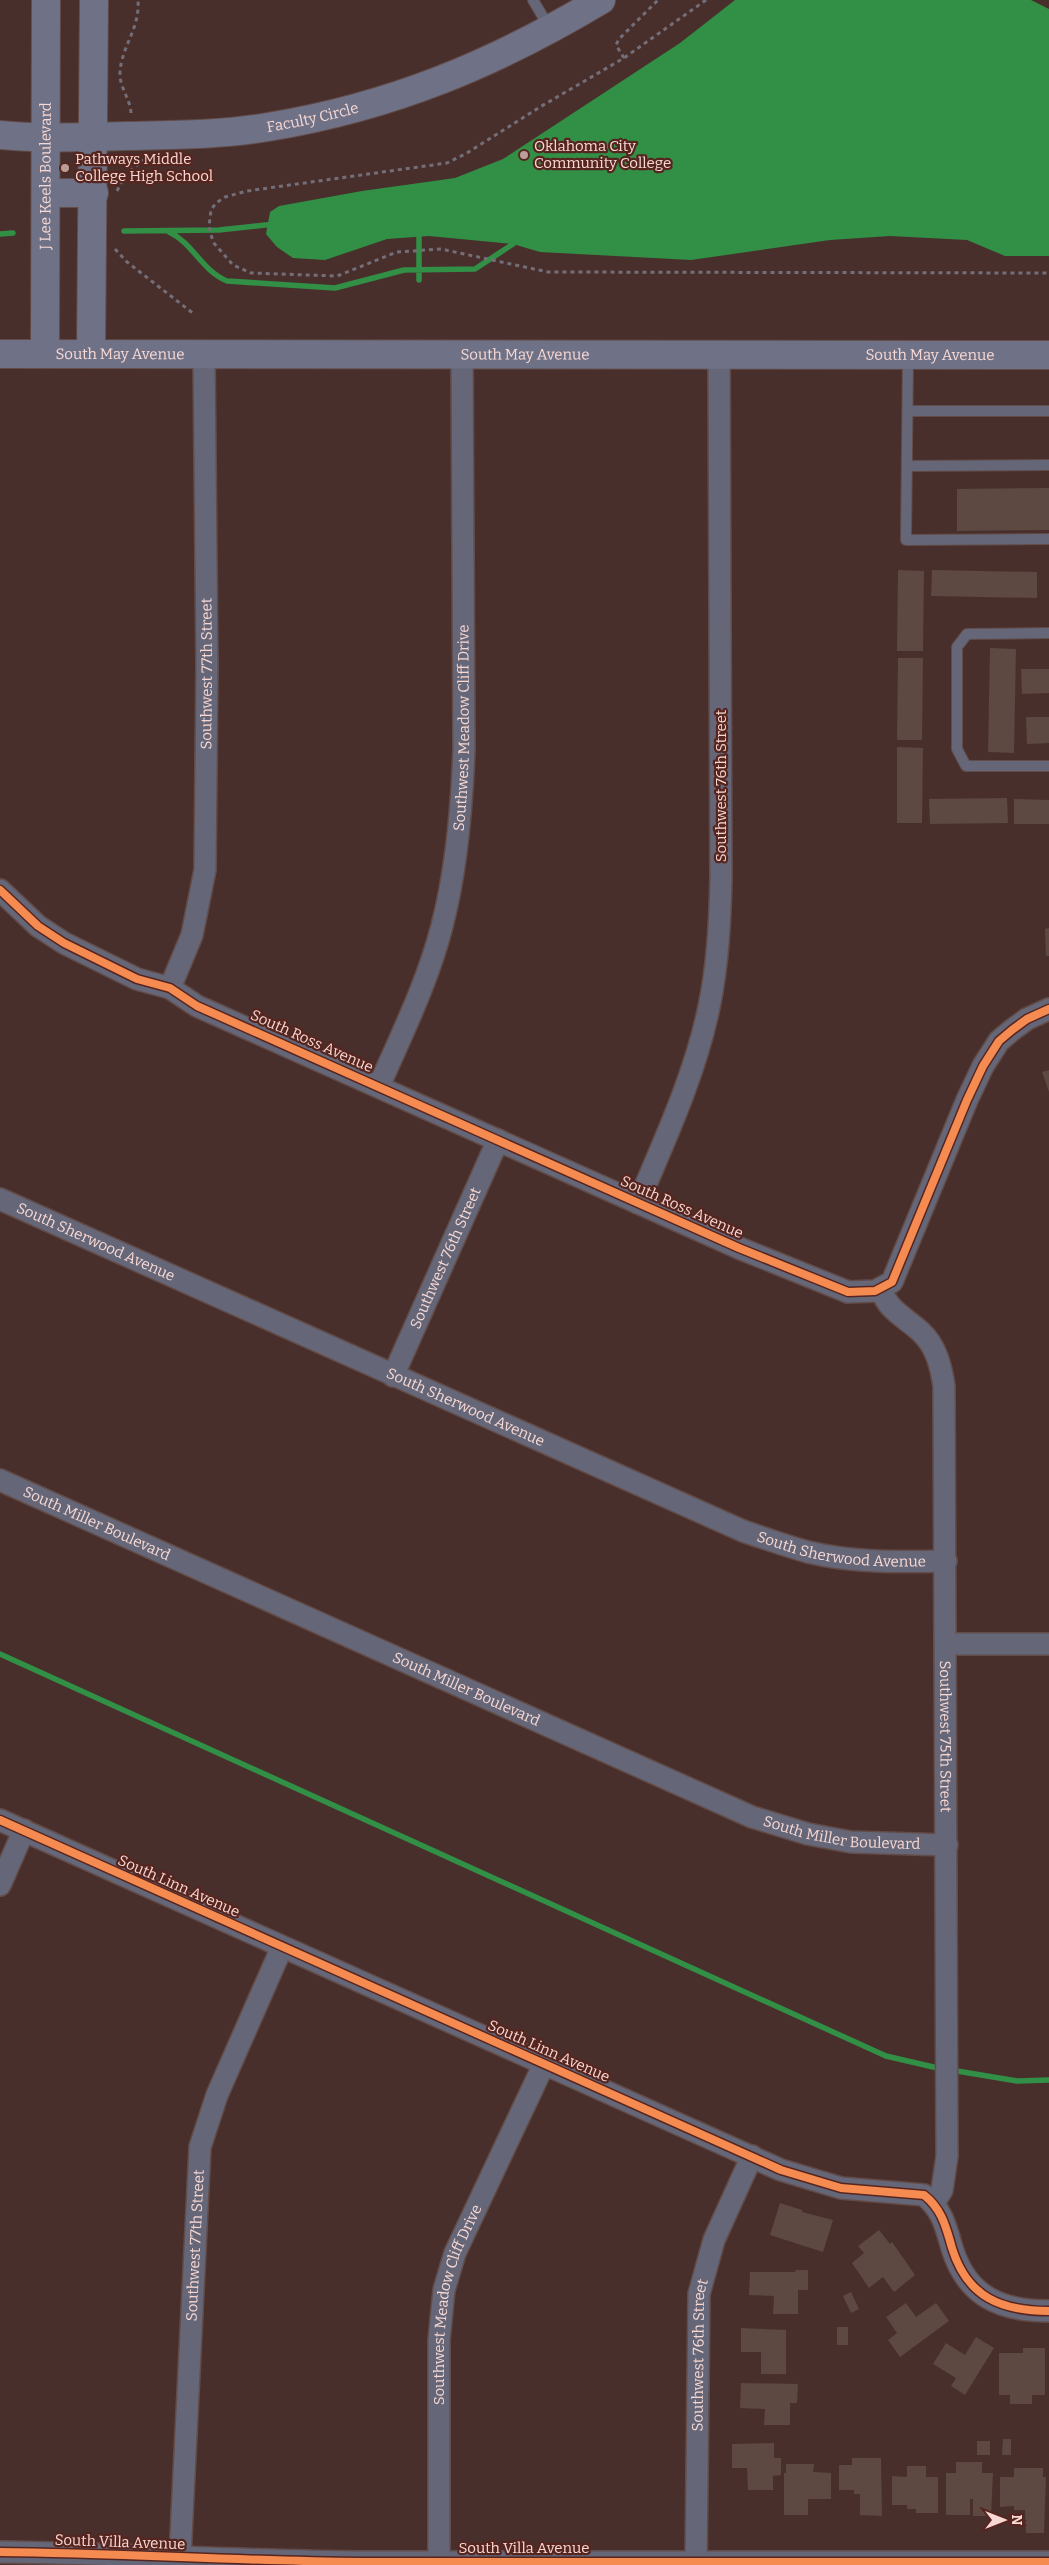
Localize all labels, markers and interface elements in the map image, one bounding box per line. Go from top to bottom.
street label: Faculty Circle [265,99,361,136]
street label: J Lee Keels Boulevard [36,102,55,251]
place label: Oklahoma City Community College [534,137,671,172]
marker: Oklahoma City Community College [518,149,530,161]
place label: Pathways Middle College High School [75,150,213,185]
marker: Pathways Middle College High School [59,162,71,174]
street label: South May Avenue [55,345,185,363]
street label: South May Avenue [460,345,590,364]
street label: South May Avenue [865,346,995,364]
street label: Southwest 77th Street [197,597,216,750]
street label: Southwest Meadow Cliff Drive [450,624,473,832]
street label: Southwest 76th Street [712,709,730,862]
street label: South Ross Avenue [248,1006,376,1076]
street label: South Ross Avenue [618,1172,746,1242]
street label: Southwest 76th Street [406,1184,485,1332]
street label: South Sherwood Avenue [14,1199,178,1285]
street label: South Sherwood Avenue [384,1364,548,1450]
street label: South Miller Boulevard [20,1483,173,1564]
street label: South Sherwood Avenue [755,1527,926,1571]
street label: South Miller Boulevard [390,1648,543,1730]
street label: Southwest 75th Street [936,1660,955,1813]
street label: South Miller Boulevard [761,1812,921,1853]
street label: South Linn Avenue [115,1851,243,1921]
street label: South Linn Avenue [485,2016,613,2086]
street label: Southwest 77th Street [183,2169,208,2322]
street label: Southwest Meadow Cliff Drive [430,2202,486,2405]
street label: Southwest 76th Street [688,2276,712,2431]
north arrow [979,2495,1029,2545]
text: N [1008,2515,1025,2526]
street label: South Villa Avenue [54,2531,186,2553]
street label: South Villa Avenue [459,2539,589,2557]

